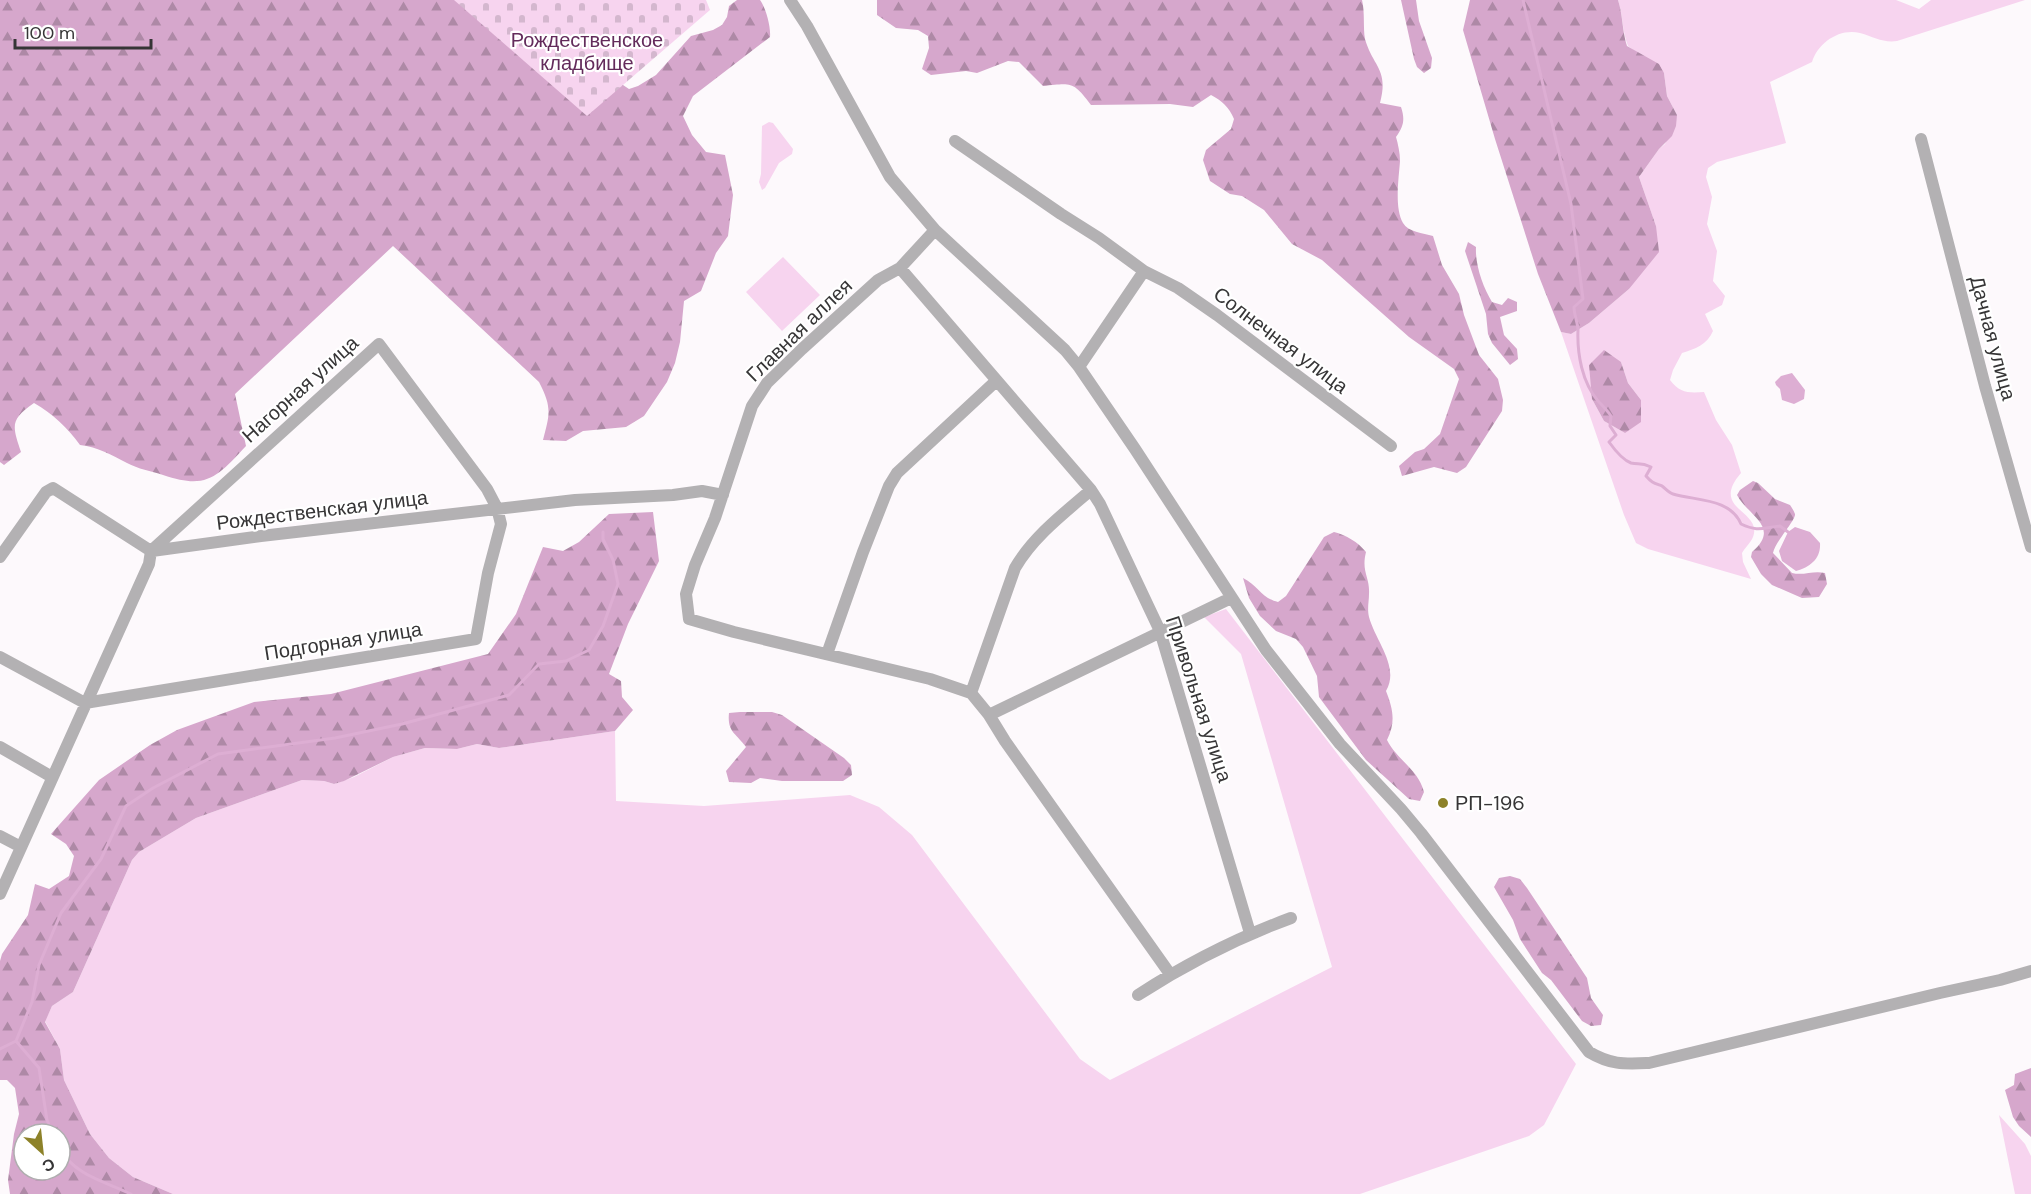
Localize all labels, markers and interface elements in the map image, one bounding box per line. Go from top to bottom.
scale bar [15,12,152,50]
text: 100 m [24,21,75,45]
park label: Рождественское кладбище [511,27,663,76]
street label: Главная аллея [740,273,858,387]
street label: Дачная улица [1964,273,2022,404]
street label: Солнечная улица [1208,281,1354,400]
street label: Нагорная улица [236,329,364,448]
street label: Рождественская улица [215,484,430,536]
street label: Привольная улица [1160,613,1238,786]
street label: Подгорная улица [262,616,424,666]
place label: РП-196 [1455,790,1525,816]
marker: РП-196 [1436,796,1450,810]
north arrow [12,1122,72,1182]
text: С [38,1153,59,1177]

